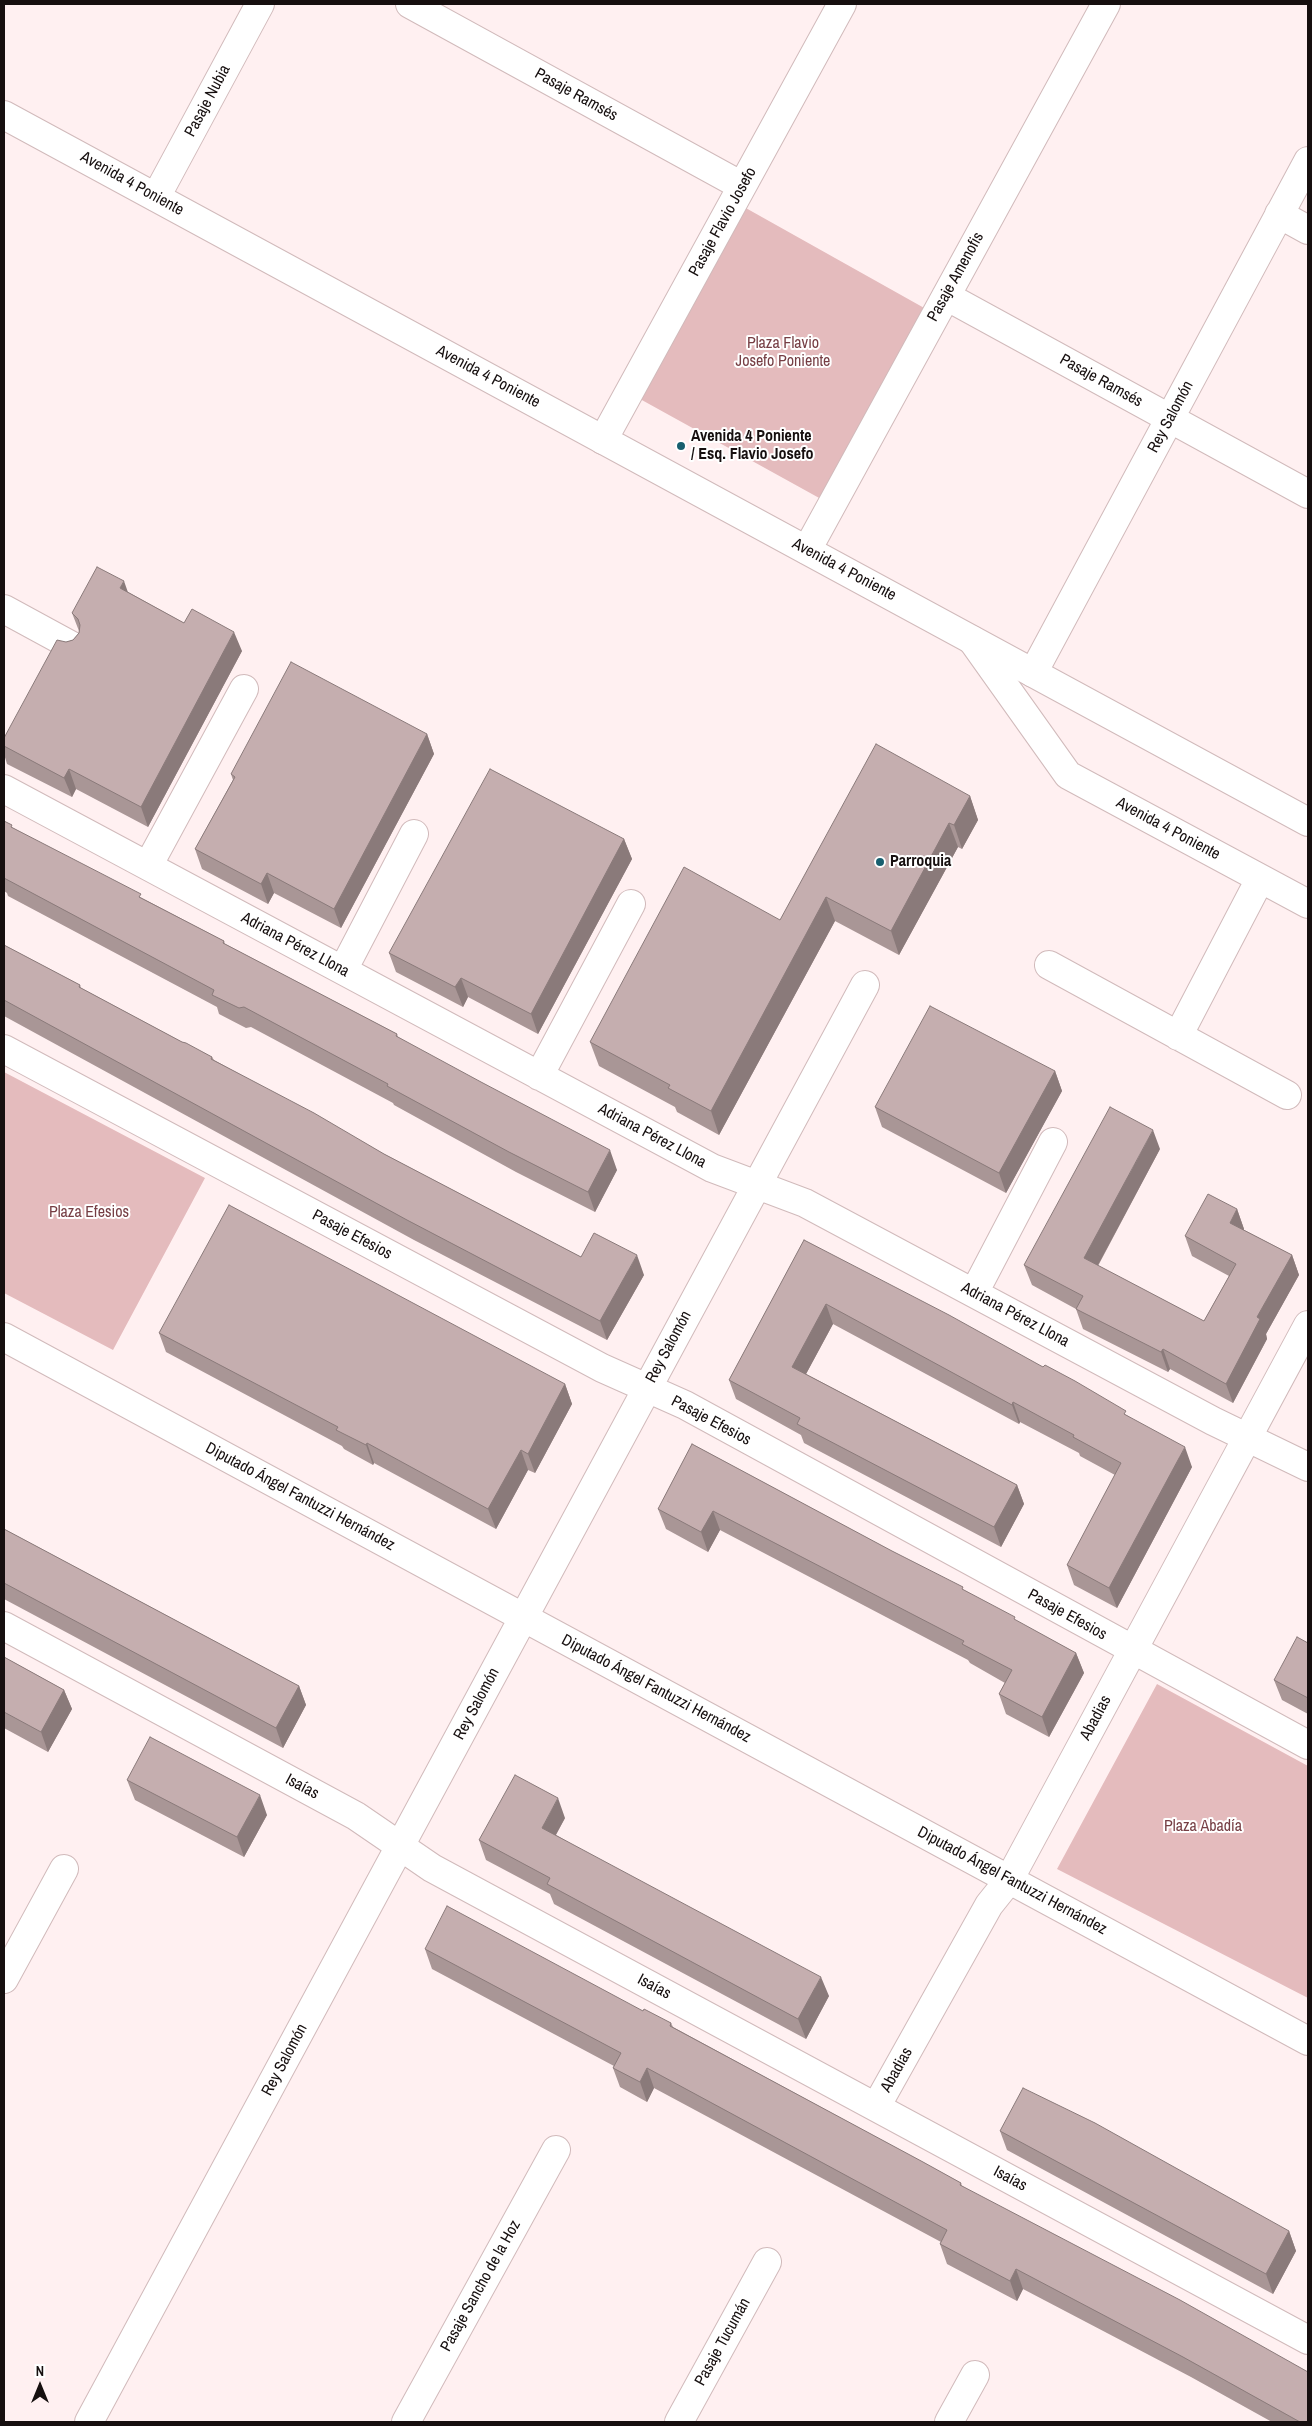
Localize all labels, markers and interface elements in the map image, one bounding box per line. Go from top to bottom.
street label: Pasaje Nubia [181,62,235,140]
street label: Pasaje Ramsés [531,64,621,126]
street label: Avenida 4 Poniente [77,148,187,220]
street label: Pasaje Flavio Josefo [685,164,761,280]
street label: Pasaje Amenofis [924,229,988,325]
park label: Plaza Flavio Josefo Poniente [736,334,830,372]
street label: Avenida 4 Poniente [433,342,543,412]
street label: Pasaje Ramsés [1056,350,1146,412]
street label: Rey Salomón [1144,378,1198,456]
place label: Avenida 4 Poniente / Esq. Flavio Josefo [691,427,814,465]
marker: Avenida 4 Poniente / Esq. Flavio Josefo [675,440,687,452]
street label: Avenida 4 Poniente [789,535,899,605]
street label: Avenida 4 Poniente [1113,794,1223,864]
place label: Parroquia [890,852,951,872]
marker: Parroquia [874,856,886,868]
street label: Adriana Pérez Llona [238,908,352,982]
street label: Adriana Pérez Llona [595,1099,709,1173]
park label: Plaza Efesios [49,1203,129,1223]
street label: Pasaje Efesios [309,1206,395,1264]
street label: Adriana Pérez Llona [958,1278,1072,1352]
street label: Rey Salomón [642,1308,696,1386]
street label: Pasaje Efesios [668,1392,754,1450]
street label: Diputado Ángel Fantuzzi Hernández [202,1439,398,1555]
street label: Pasaje Efesios [1024,1585,1110,1645]
street label: Diputado Ángel Fantuzzi Hernández [558,1631,754,1747]
street label: Rey Salomón [450,1665,504,1743]
street label: Abadias [1076,1692,1116,1744]
street label: Isaías [282,1770,322,1804]
park label: Plaza Abadía [1164,1817,1242,1837]
street label: Diputado Ángel Fantuzzi Hernández [914,1823,1110,1939]
street label: Isaías [634,1970,674,2004]
street label: Rey Salomón [258,2021,312,2099]
street label: Abadias [877,2044,917,2096]
street label: Isaías [990,2162,1030,2196]
street label: Pasaje Sancho de la Hoz [437,2217,525,2355]
street label: Pasaje Tucumán [691,2295,755,2389]
north arrow [15,2361,65,2411]
text: N [36,2362,44,2380]

